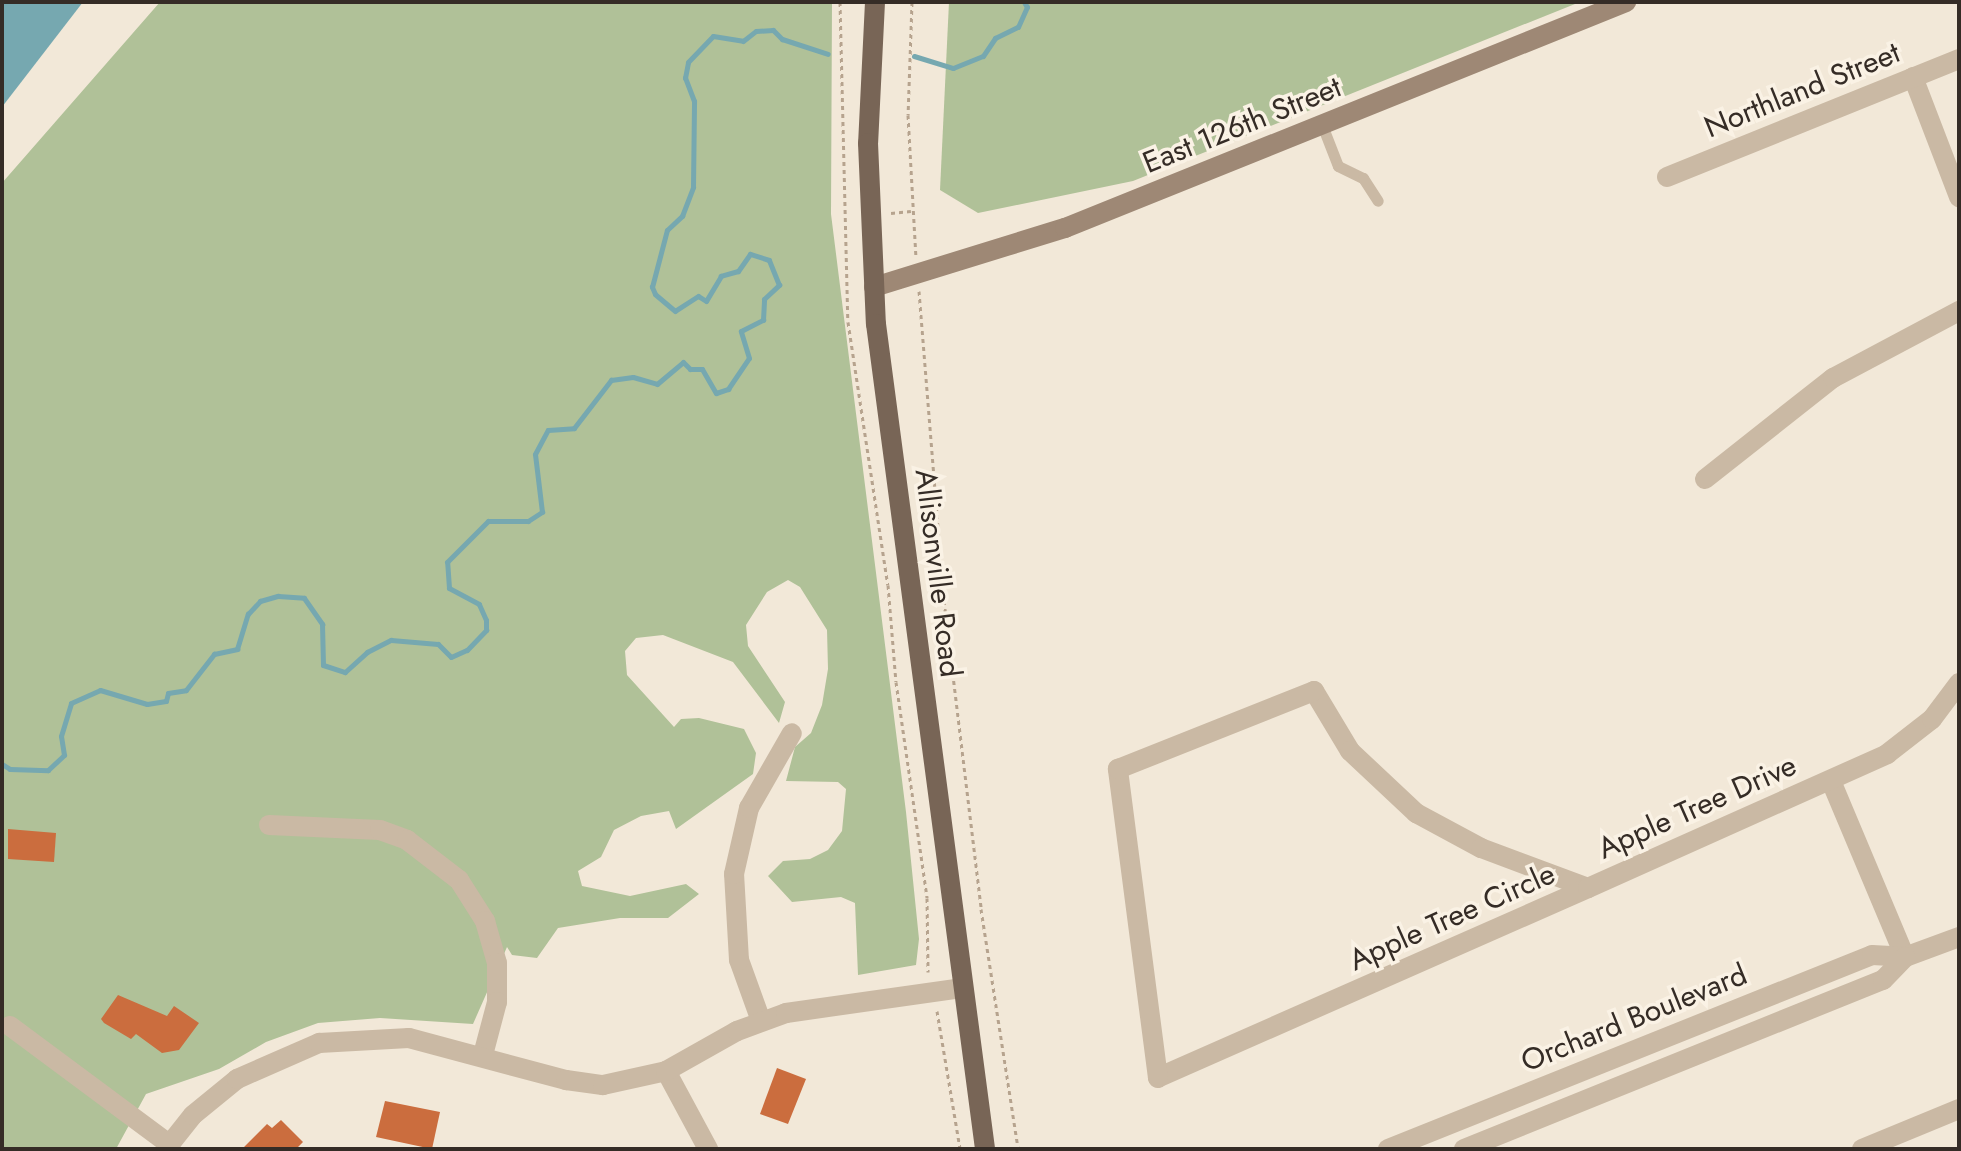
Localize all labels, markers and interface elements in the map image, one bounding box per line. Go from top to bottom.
street label: Northland Street [1699,34,1905,146]
street label: East 126th Street [1138,69,1346,181]
street label: Allisonville Road [907,467,969,679]
street label: Apple Tree Drive [1592,747,1802,867]
street label: Apple Tree Circle [1343,856,1561,978]
street label: Orchard Boulevard [1516,956,1752,1080]

